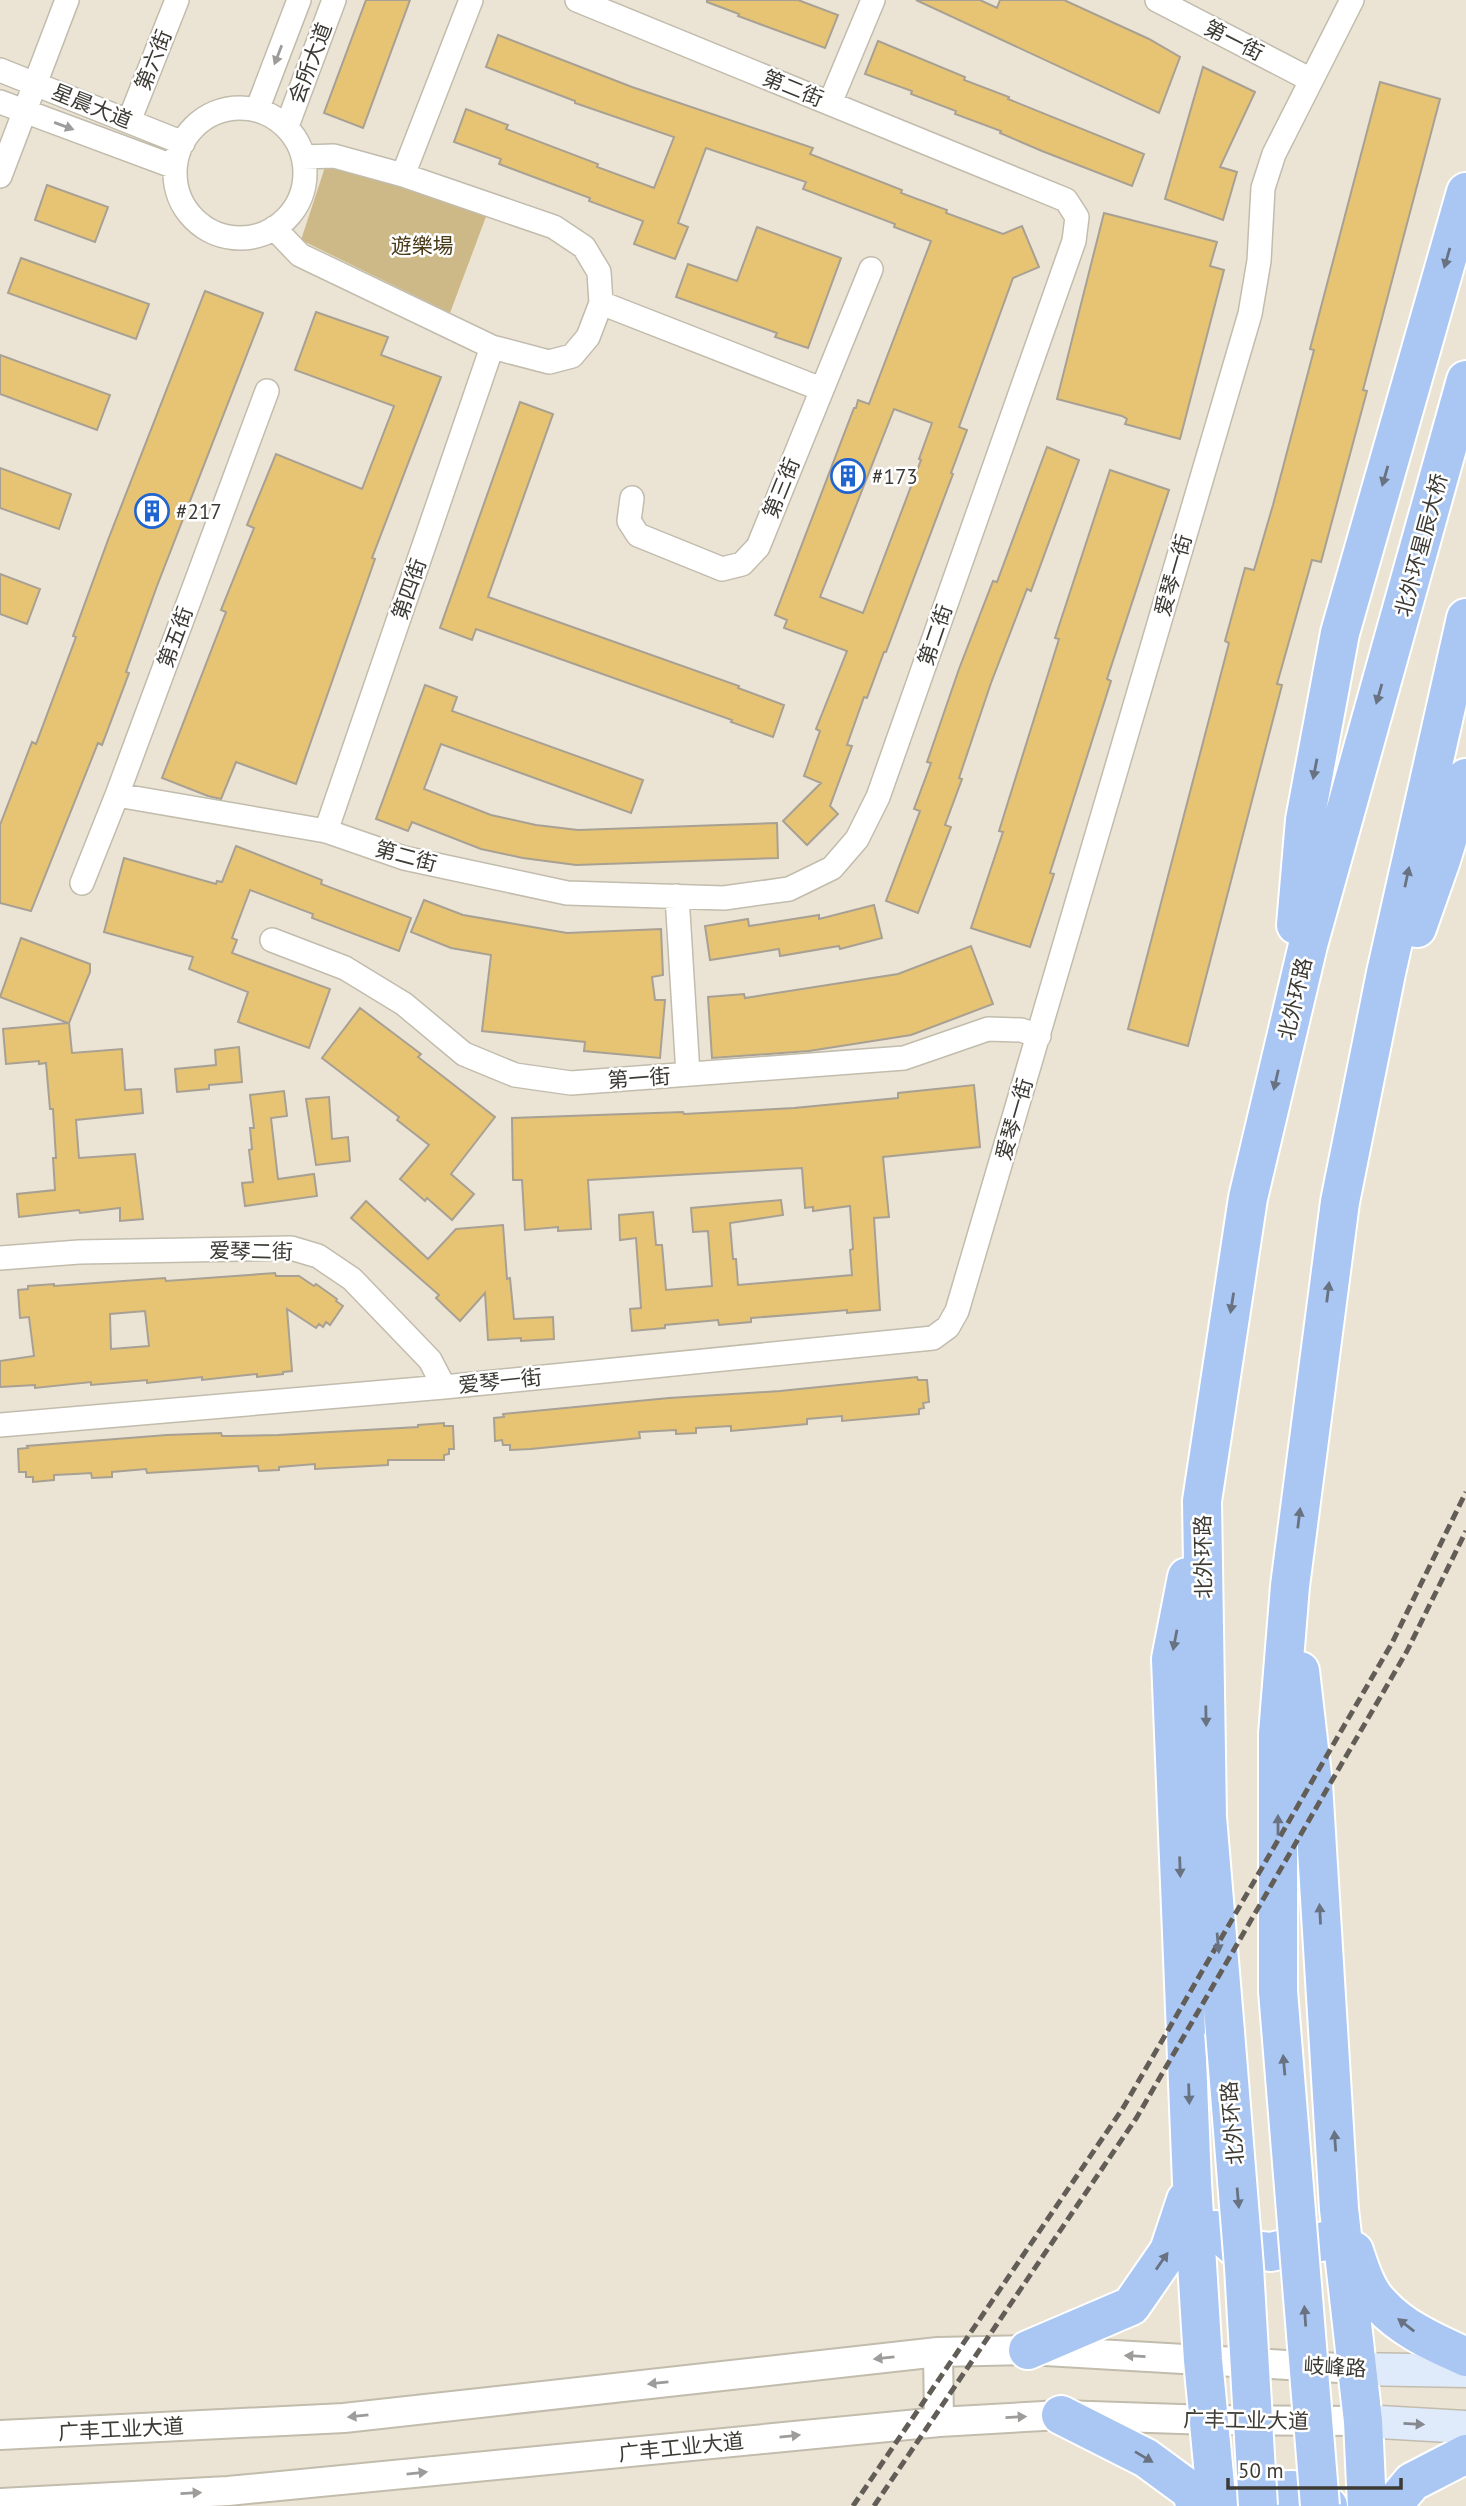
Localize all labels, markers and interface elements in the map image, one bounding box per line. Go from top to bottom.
street label: 第一街 [1200,14,1268,66]
street label: 会所大道 [282,19,338,107]
street label: 第六街 [129,26,177,94]
one-way arrow [272,44,283,65]
street label: 第二街 [759,64,827,112]
street label: 星晨大道 [48,78,136,134]
one-way arrow [53,121,74,132]
park label: 遊樂場 [391,232,454,259]
one-way arrow [1442,247,1452,268]
street label: 第三街 [757,454,805,522]
building icon: #173 [829,457,867,495]
place label: #173 [872,463,918,490]
one-way arrow [1379,466,1390,488]
street label: 北外环星辰大桥 [1389,471,1453,619]
building icon: #217 [133,492,171,530]
place label: #217 [176,498,222,525]
street label: 爱琴一街 [1148,531,1198,619]
street label: 第四街 [386,555,432,623]
street label: 第二街 [912,601,958,669]
street label: 第五街 [152,603,198,671]
one-way arrow [1373,684,1383,705]
one-way arrow [1309,758,1320,780]
street label: 第二街 [372,835,440,877]
one-way arrow [1402,866,1413,888]
street label: 北外环路 [1272,955,1318,1043]
street label: 第一街 [607,1062,671,1094]
one-way arrow [1270,1069,1281,1091]
street label: 爱琴一街 [989,1075,1039,1163]
street label: 爱琴二街 [209,1237,293,1265]
one-way arrow [1323,1281,1334,1303]
one-way arrow [1226,1292,1237,1314]
street label: 爱琴一街 [457,1363,543,1399]
one-way arrow [1293,1507,1304,1529]
street label: 北外环路 [1189,1515,1217,1599]
one-way arrow [1169,1629,1180,1651]
one-way arrow [1200,1705,1211,1727]
one-way arrow [1272,1814,1284,1836]
one-way arrow [1174,1856,1185,1878]
one-way arrow [1315,1903,1326,1925]
one-way arrow [1213,1932,1224,1954]
one-way arrow [1278,2053,1289,2075]
street label: 北外环路 [1215,2080,1249,2166]
one-way arrow [1183,2083,1194,2105]
one-way arrow [1329,2130,1340,2152]
one-way arrow [1233,2187,1244,2209]
one-way arrow [1155,2252,1169,2270]
one-way arrow [1299,2305,1310,2327]
one-way arrow [1397,2319,1415,2333]
one-way arrow [1124,2350,1146,2361]
street label: 岐峰路 [1303,2352,1367,2382]
one-way arrow [872,2353,894,2364]
one-way arrow [646,2378,668,2389]
street label: 广丰工业大道 [1183,2405,1309,2435]
one-way arrow [347,2411,369,2422]
one-way arrow [1006,2411,1028,2422]
street label: 广丰工业大道 [57,2412,185,2446]
one-way arrow [1404,2419,1426,2430]
street label: 广丰工业大道 [617,2427,745,2467]
one-way arrow [779,2430,801,2441]
scale bar [1228,2446,1401,2490]
one-way arrow [1134,2451,1153,2464]
text: 50 m [1238,2457,1284,2484]
one-way arrow [406,2467,428,2478]
one-way arrow [180,2487,202,2498]

